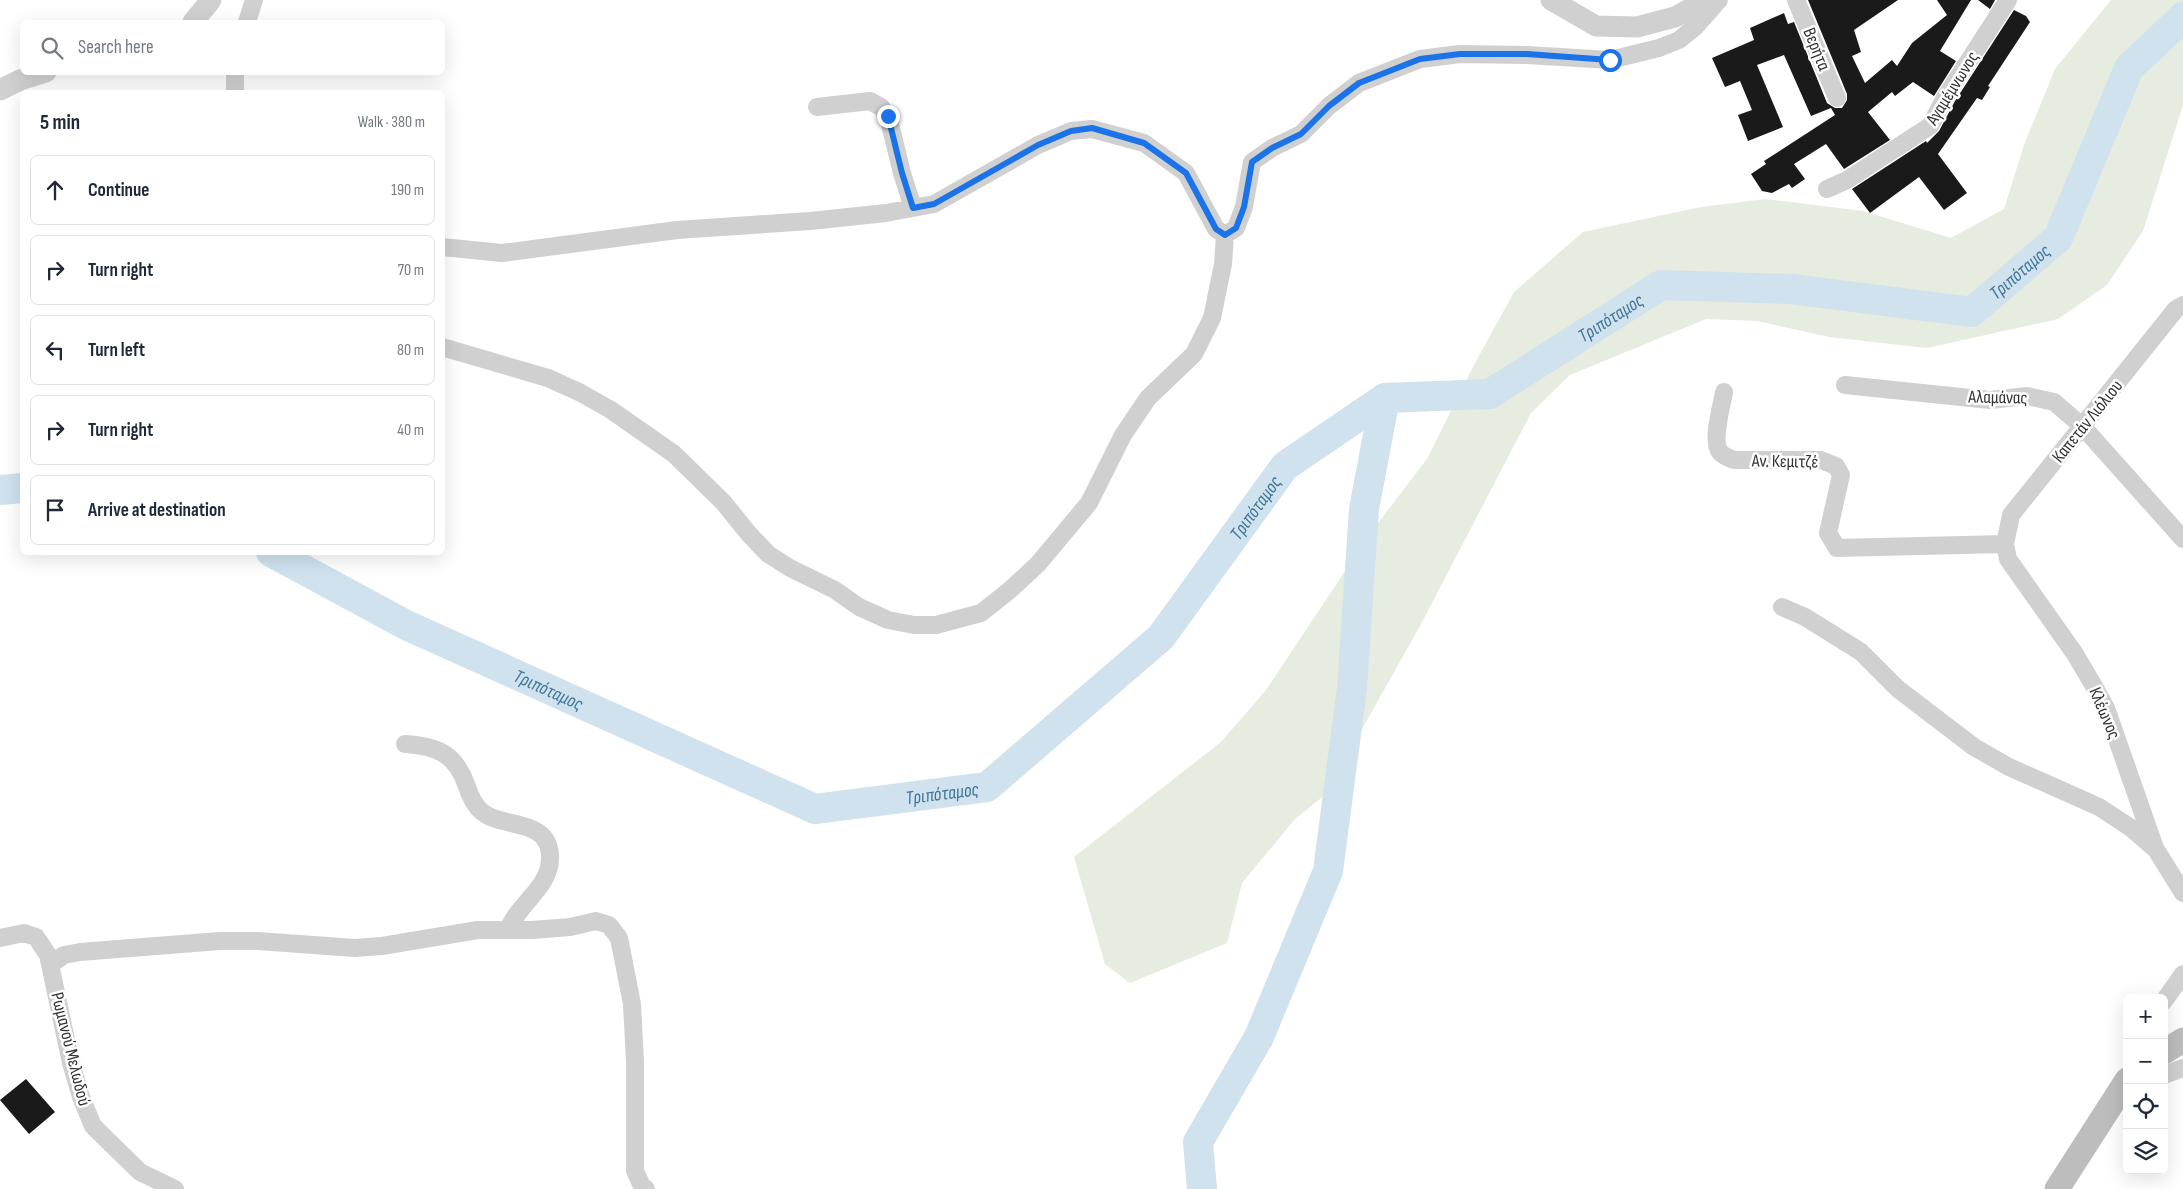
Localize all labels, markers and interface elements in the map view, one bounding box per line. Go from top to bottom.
search box [20,20,445,75]
street label: Βερήτα [1798,25,1835,74]
icon: search [38,34,66,62]
text: Search here [78,36,154,59]
street label: Αγαμέμνωνος [1921,48,1983,130]
route start [1599,49,1622,72]
route end [877,105,900,128]
text: 5 min [40,110,80,135]
text: Walk · 380 m [358,113,425,132]
icon: ahead [41,176,69,204]
text: Continue [88,179,149,202]
text: 190 m [391,181,424,200]
water label: Τριπόταμος [1985,239,2056,305]
icon: right [41,256,69,284]
text: Turn right [88,259,153,282]
text: 70 m [398,261,424,280]
water label: Τριπόταμος [1574,289,1649,348]
icon: left [41,336,69,364]
text: Turn left [88,339,145,362]
text: 80 m [397,341,424,360]
street label: Καπετάν Λιόλιου [2048,376,2127,467]
street label: Αλαμάνας [1967,386,2028,409]
icon: right [41,416,69,444]
text: Turn right [88,419,153,442]
text: 40 m [397,421,424,440]
street label: Αν. Κεμιτζέ [1751,450,1818,473]
water label: Τριπόταμος [1225,471,1287,545]
icon: arrive [41,496,69,524]
text: Arrive at destination [88,499,226,522]
water label: Τριπόταμος [510,665,587,716]
street label: Κλέωνος [2084,684,2125,742]
water label: Τριπόταμος [904,778,981,810]
street label: Ρωμανού Μελωδού [46,990,95,1108]
map controls [2123,994,2168,1174]
button: + [2123,994,2168,1039]
button: − [2123,1039,2168,1084]
button: locate [2123,1084,2168,1129]
button: layers [2123,1129,2168,1174]

